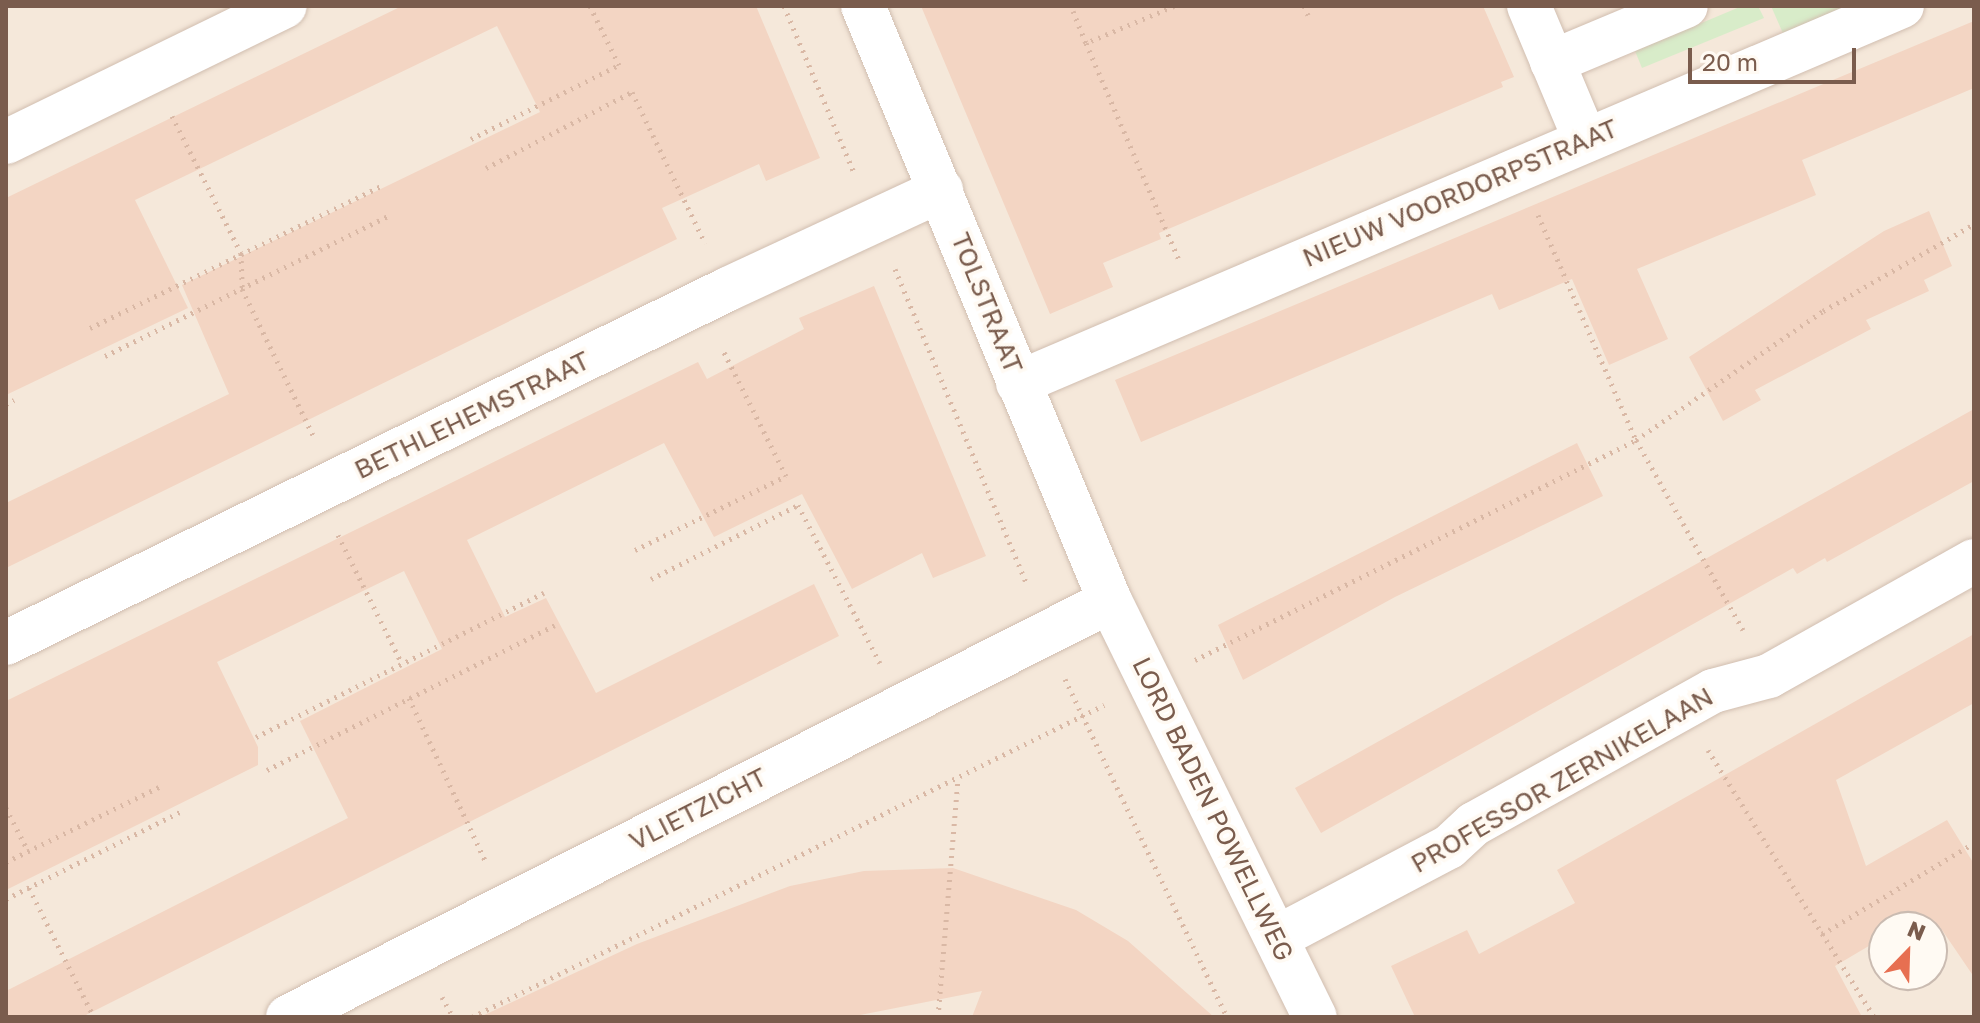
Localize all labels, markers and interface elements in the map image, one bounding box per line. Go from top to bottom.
scale bar [1692,32,1860,82]
text: 20 m [1702,47,1758,76]
street label: NIEUW VOORDORPSTRAAT [1298,112,1622,274]
street label: TOLSTRAAT [945,228,1029,378]
street label: BETHLEHEMSTRAAT [349,345,595,485]
street label: LORD BADEN POWELLWEG [1126,652,1300,966]
street label: PROFESSOR ZERNIKELAAN [1405,681,1719,879]
street label: VLIETZICHT [624,761,772,857]
north arrow [1868,911,1948,991]
text: N [1904,915,1930,946]

